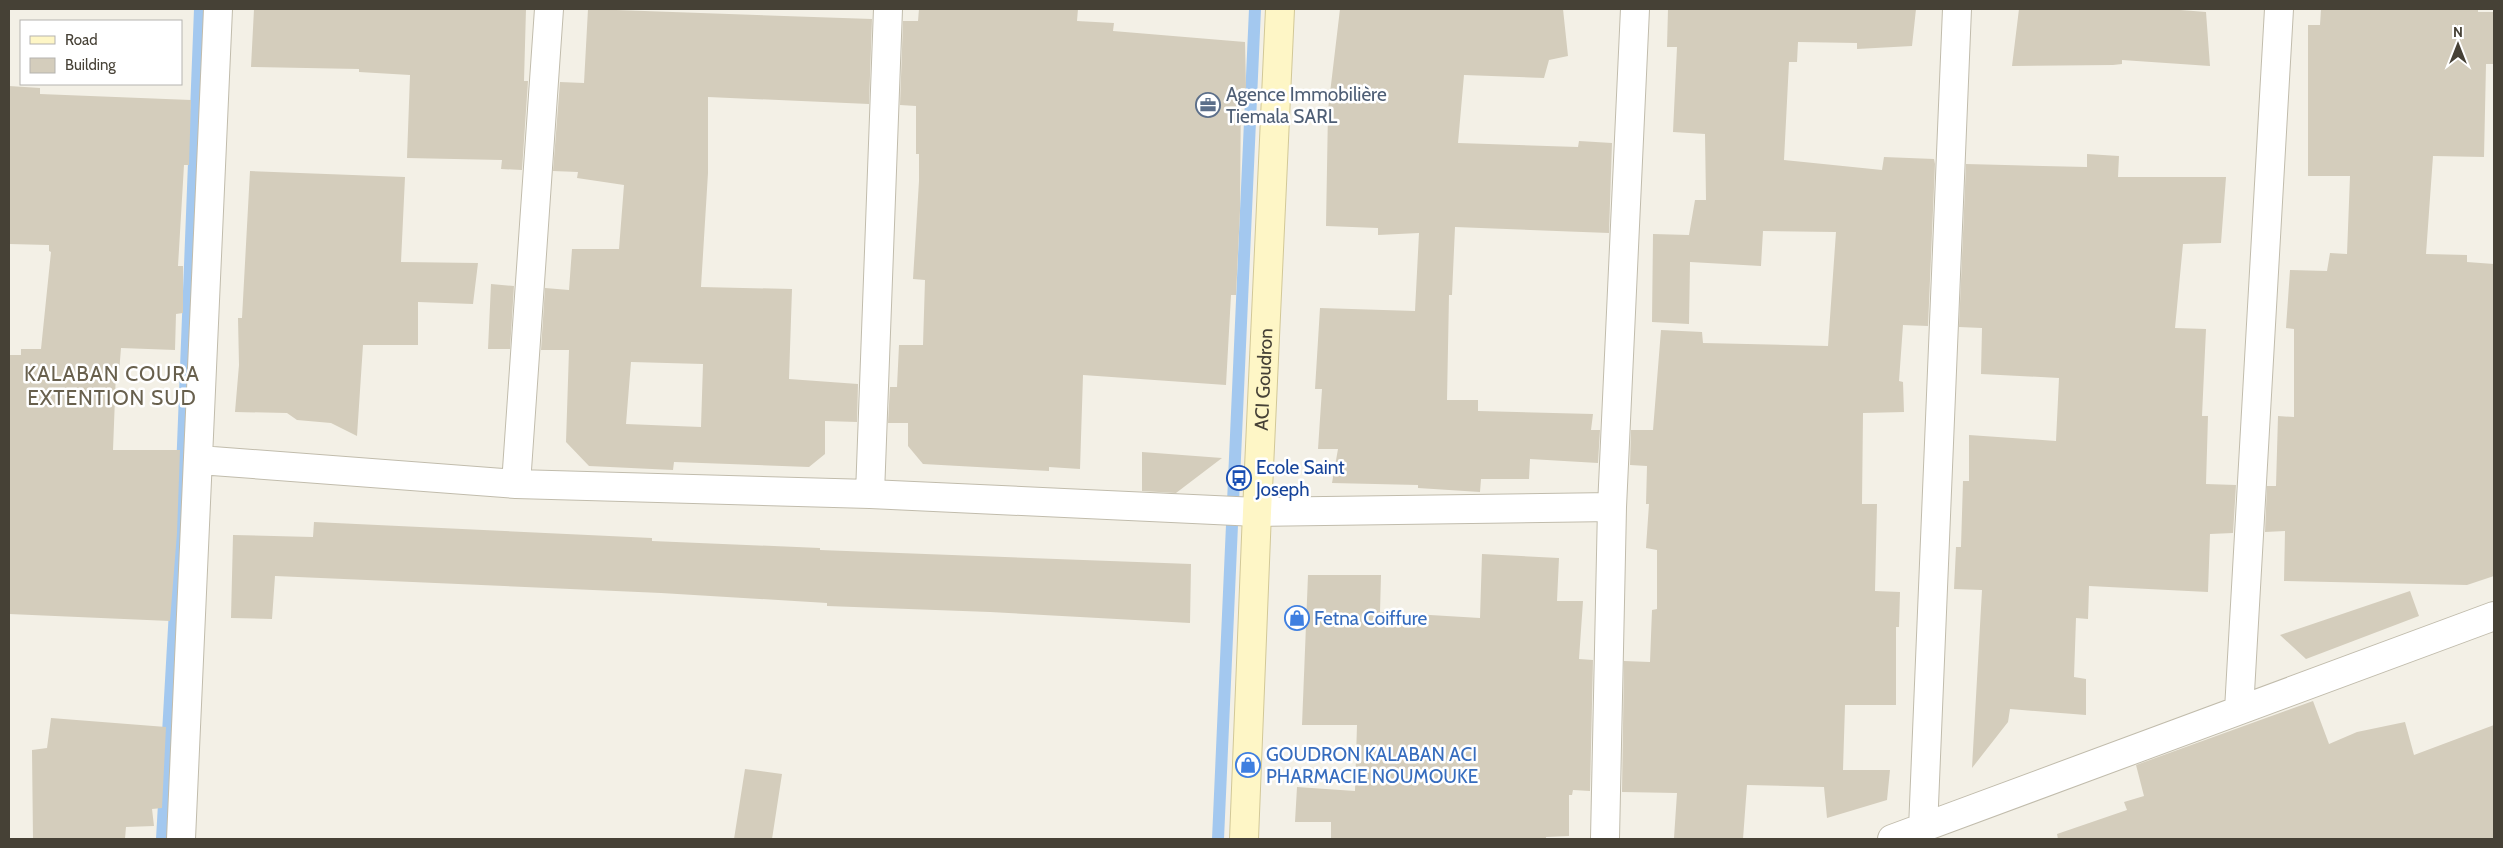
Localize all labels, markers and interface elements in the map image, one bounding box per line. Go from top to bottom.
legend [20,20,182,85]
north arrow [2433,20,2483,70]
text: N [2453,23,2463,41]
text: Road [65,31,98,49]
text: Building [65,56,116,74]
place label: Agence Immobilière Tiemala SARL [1226,83,1387,128]
office icon: Agence Immobilière Tiemala SARL [1195,92,1221,118]
street label: ACI Goudron [1250,328,1277,431]
district label: KALABAN COURA EXTENTION SUD [24,361,200,410]
place label: Ecole Saint Joseph [1255,456,1345,501]
bus stop icon: Ecole Saint Joseph [1226,465,1252,491]
shop icon: Fetna Coiffure [1284,605,1310,631]
place label: Fetna Coiffure [1314,607,1427,630]
place label: GOUDRON KALABAN ACI PHARMACIE NOUMOUKE [1266,743,1478,788]
shop icon: GOUDRON KALABAN ACI PHARMACIE NOUMOUKE [1235,752,1261,778]

